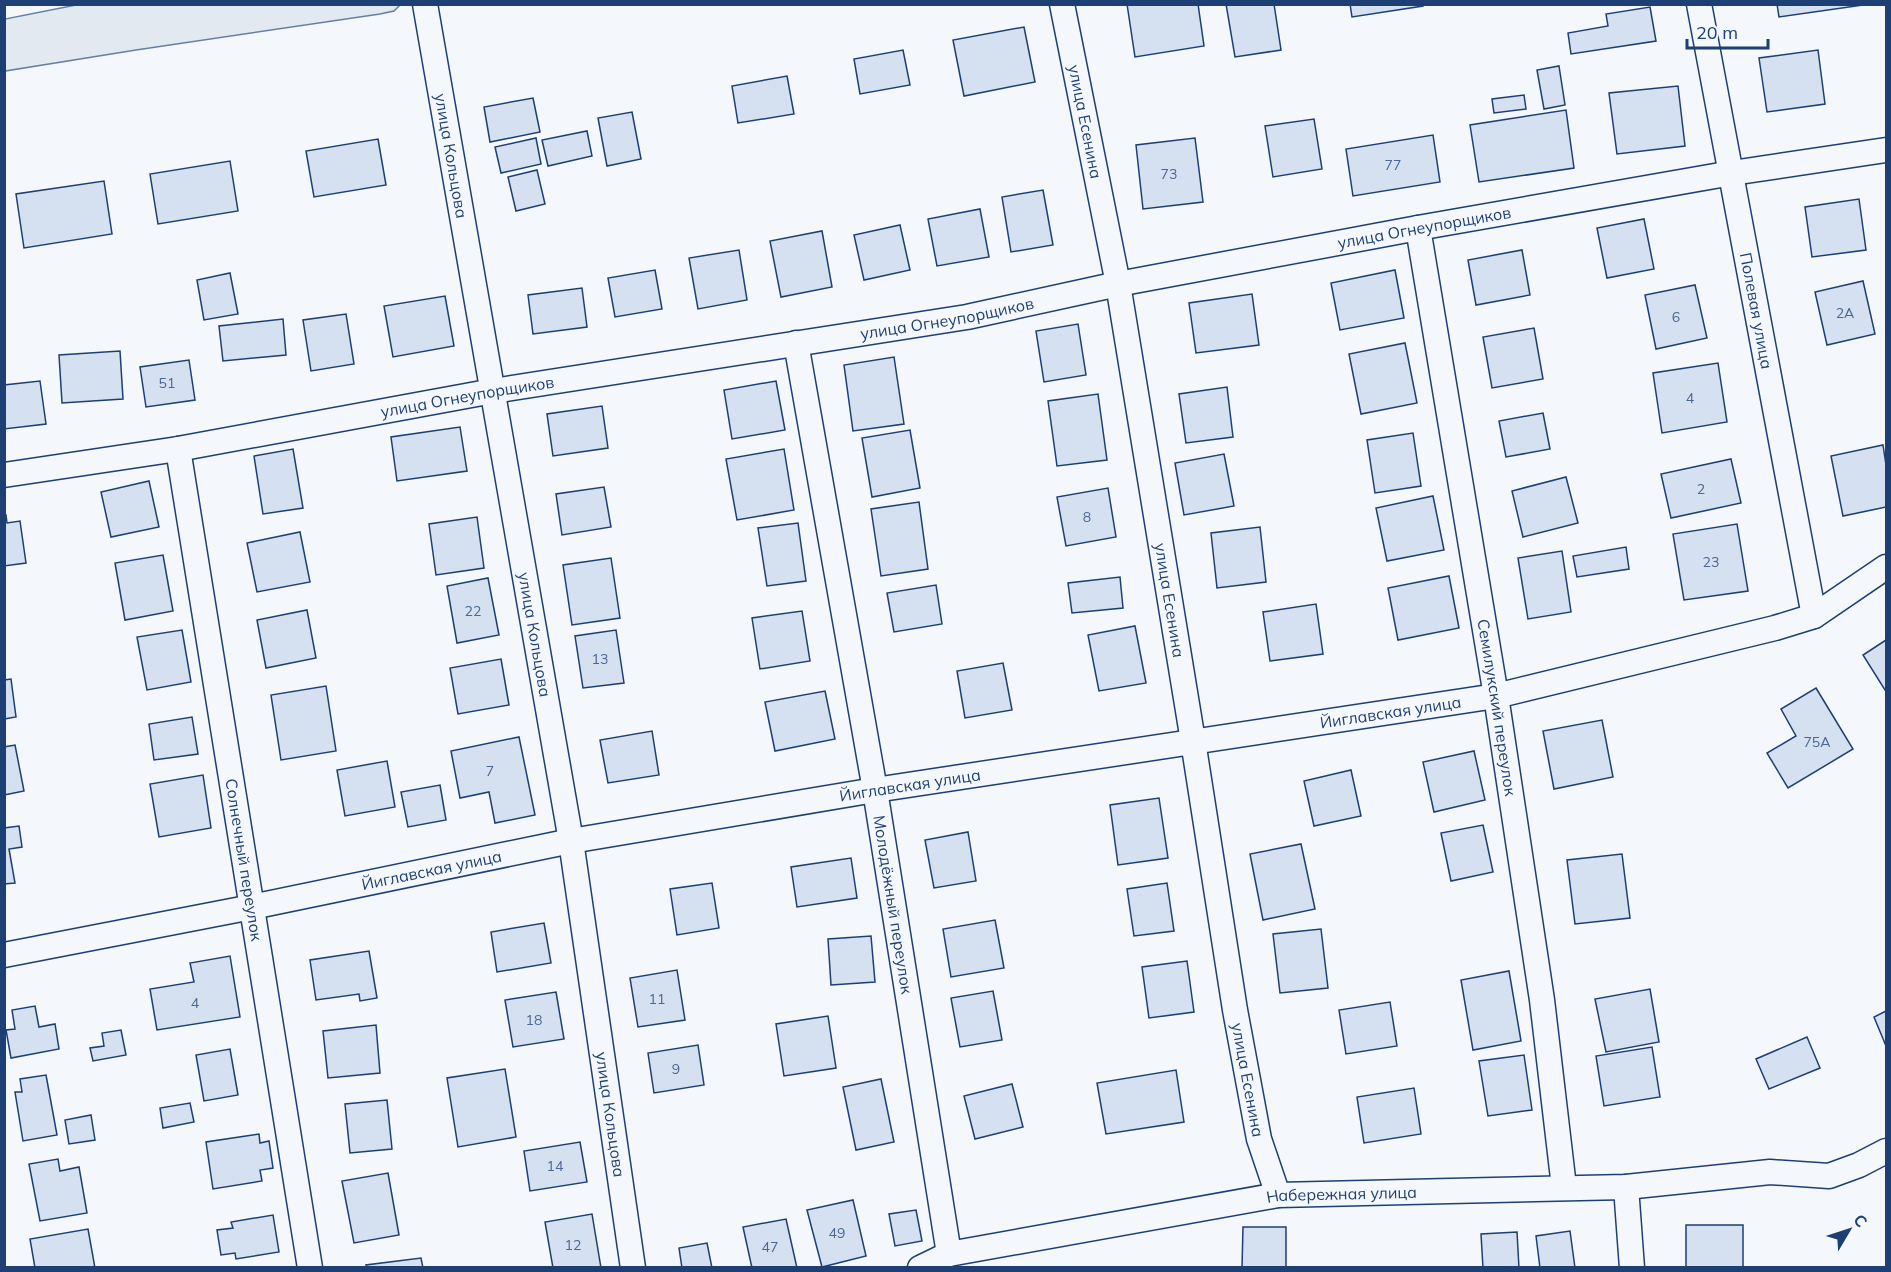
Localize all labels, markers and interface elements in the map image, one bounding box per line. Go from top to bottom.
scale bar [1687,12,1768,50]
text: 20 m [1696,21,1738,44]
street label: улица Есенина [1064,63,1107,180]
street label: улица Кольцова [431,92,472,220]
house number: 77 [1385,156,1401,174]
house number: 73 [1161,165,1177,183]
street label: улица Огнеупорщиков [1336,202,1513,253]
street label: Полевая улица [1736,251,1777,370]
street label: улица Огнеупорщиков [859,293,1036,344]
house number: 2А [1836,304,1855,322]
house number: 6 [1672,308,1680,326]
street label: улица Огнеупорщиков [379,372,556,422]
house number: 51 [159,374,175,392]
house number: 4 [1686,389,1695,407]
house number: 2 [1697,480,1705,498]
house number: 8 [1083,508,1091,526]
street label: улица Есенина [1151,542,1189,659]
house number: 23 [1703,553,1719,571]
street label: улица Кольцова [514,570,556,698]
house number: 22 [465,602,481,620]
street label: Семилукский переулок [1473,617,1521,798]
house number: 13 [592,650,608,668]
street label: Йиглавская улица [1319,691,1462,733]
house number: 75А [1803,733,1831,751]
house number: 7 [486,762,494,780]
street label: Йиглавская улица [838,764,982,806]
street label: Солнечный переулок [221,777,267,943]
street label: Молодёжный переулок [869,814,917,996]
street label: Йиглавская улица [360,846,503,894]
house number: 11 [649,990,665,1008]
house number: 4 [191,994,200,1012]
house number: 18 [526,1011,542,1029]
street label: улица Есенина [1228,1021,1268,1139]
street label: улица Кольцова [592,1051,630,1178]
house number: 9 [672,1060,680,1078]
house number: 14 [547,1157,564,1175]
street label: Набережная улица [1265,1182,1417,1207]
north arrow [1819,1200,1879,1260]
text: С [1849,1210,1872,1231]
house number: 49 [829,1224,845,1242]
house number: 12 [565,1236,581,1254]
house number: 47 [762,1238,778,1256]

